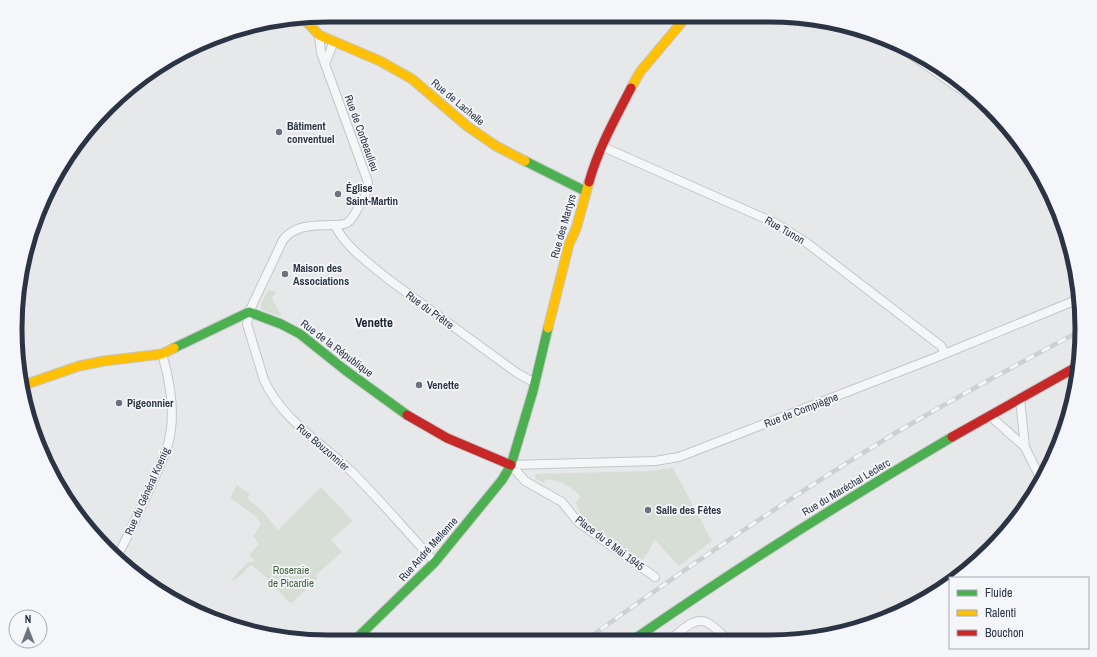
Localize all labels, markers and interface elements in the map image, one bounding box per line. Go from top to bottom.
street label: Rue de Lachelle [429,76,487,128]
street label: Rue de Corbeaulieu [342,93,382,173]
place label: Bâtiment conventuel [287,119,335,146]
marker: Bâtiment conventuel [274,127,284,137]
place label: Église Saint-Martin [346,181,398,208]
marker: Église Saint-Martin [333,189,343,199]
street label: Rue des Martyrs [547,192,579,260]
street label: Rue Tunon [763,213,807,247]
place label: Maison des Associations [293,261,349,288]
marker: Maison des Associations [280,269,290,279]
street label: Rue du Prêtre [403,288,457,332]
district label: Venette [355,314,393,331]
street label: Rue de la République [298,316,376,380]
place label: Venette [427,378,459,392]
marker: Venette [414,380,424,390]
street label: Rue de Compiègne [762,389,840,431]
place label: Pigeonnier [127,396,174,410]
marker: Pigeonnier [114,398,124,408]
street label: Rue Bouzonnier [294,420,352,474]
street label: Rue du Général Koenig [121,445,173,537]
street label: Rue du Maréchal Leclerc [799,455,893,519]
place label: Salle des Fêtes [656,503,721,517]
marker: Salle des Fêtes [643,505,653,515]
street label: Place du 8 Mai 1945 [573,513,647,573]
street label: Rue André Mellenne [395,514,461,584]
park label: Roseraie de Picardie [268,563,314,590]
legend [949,577,1089,649]
text: Fluide [985,585,1012,601]
text: Ralenti [985,605,1016,621]
north arrow [8,609,48,649]
text: N [25,612,31,626]
text: Bouchon [985,625,1024,641]

